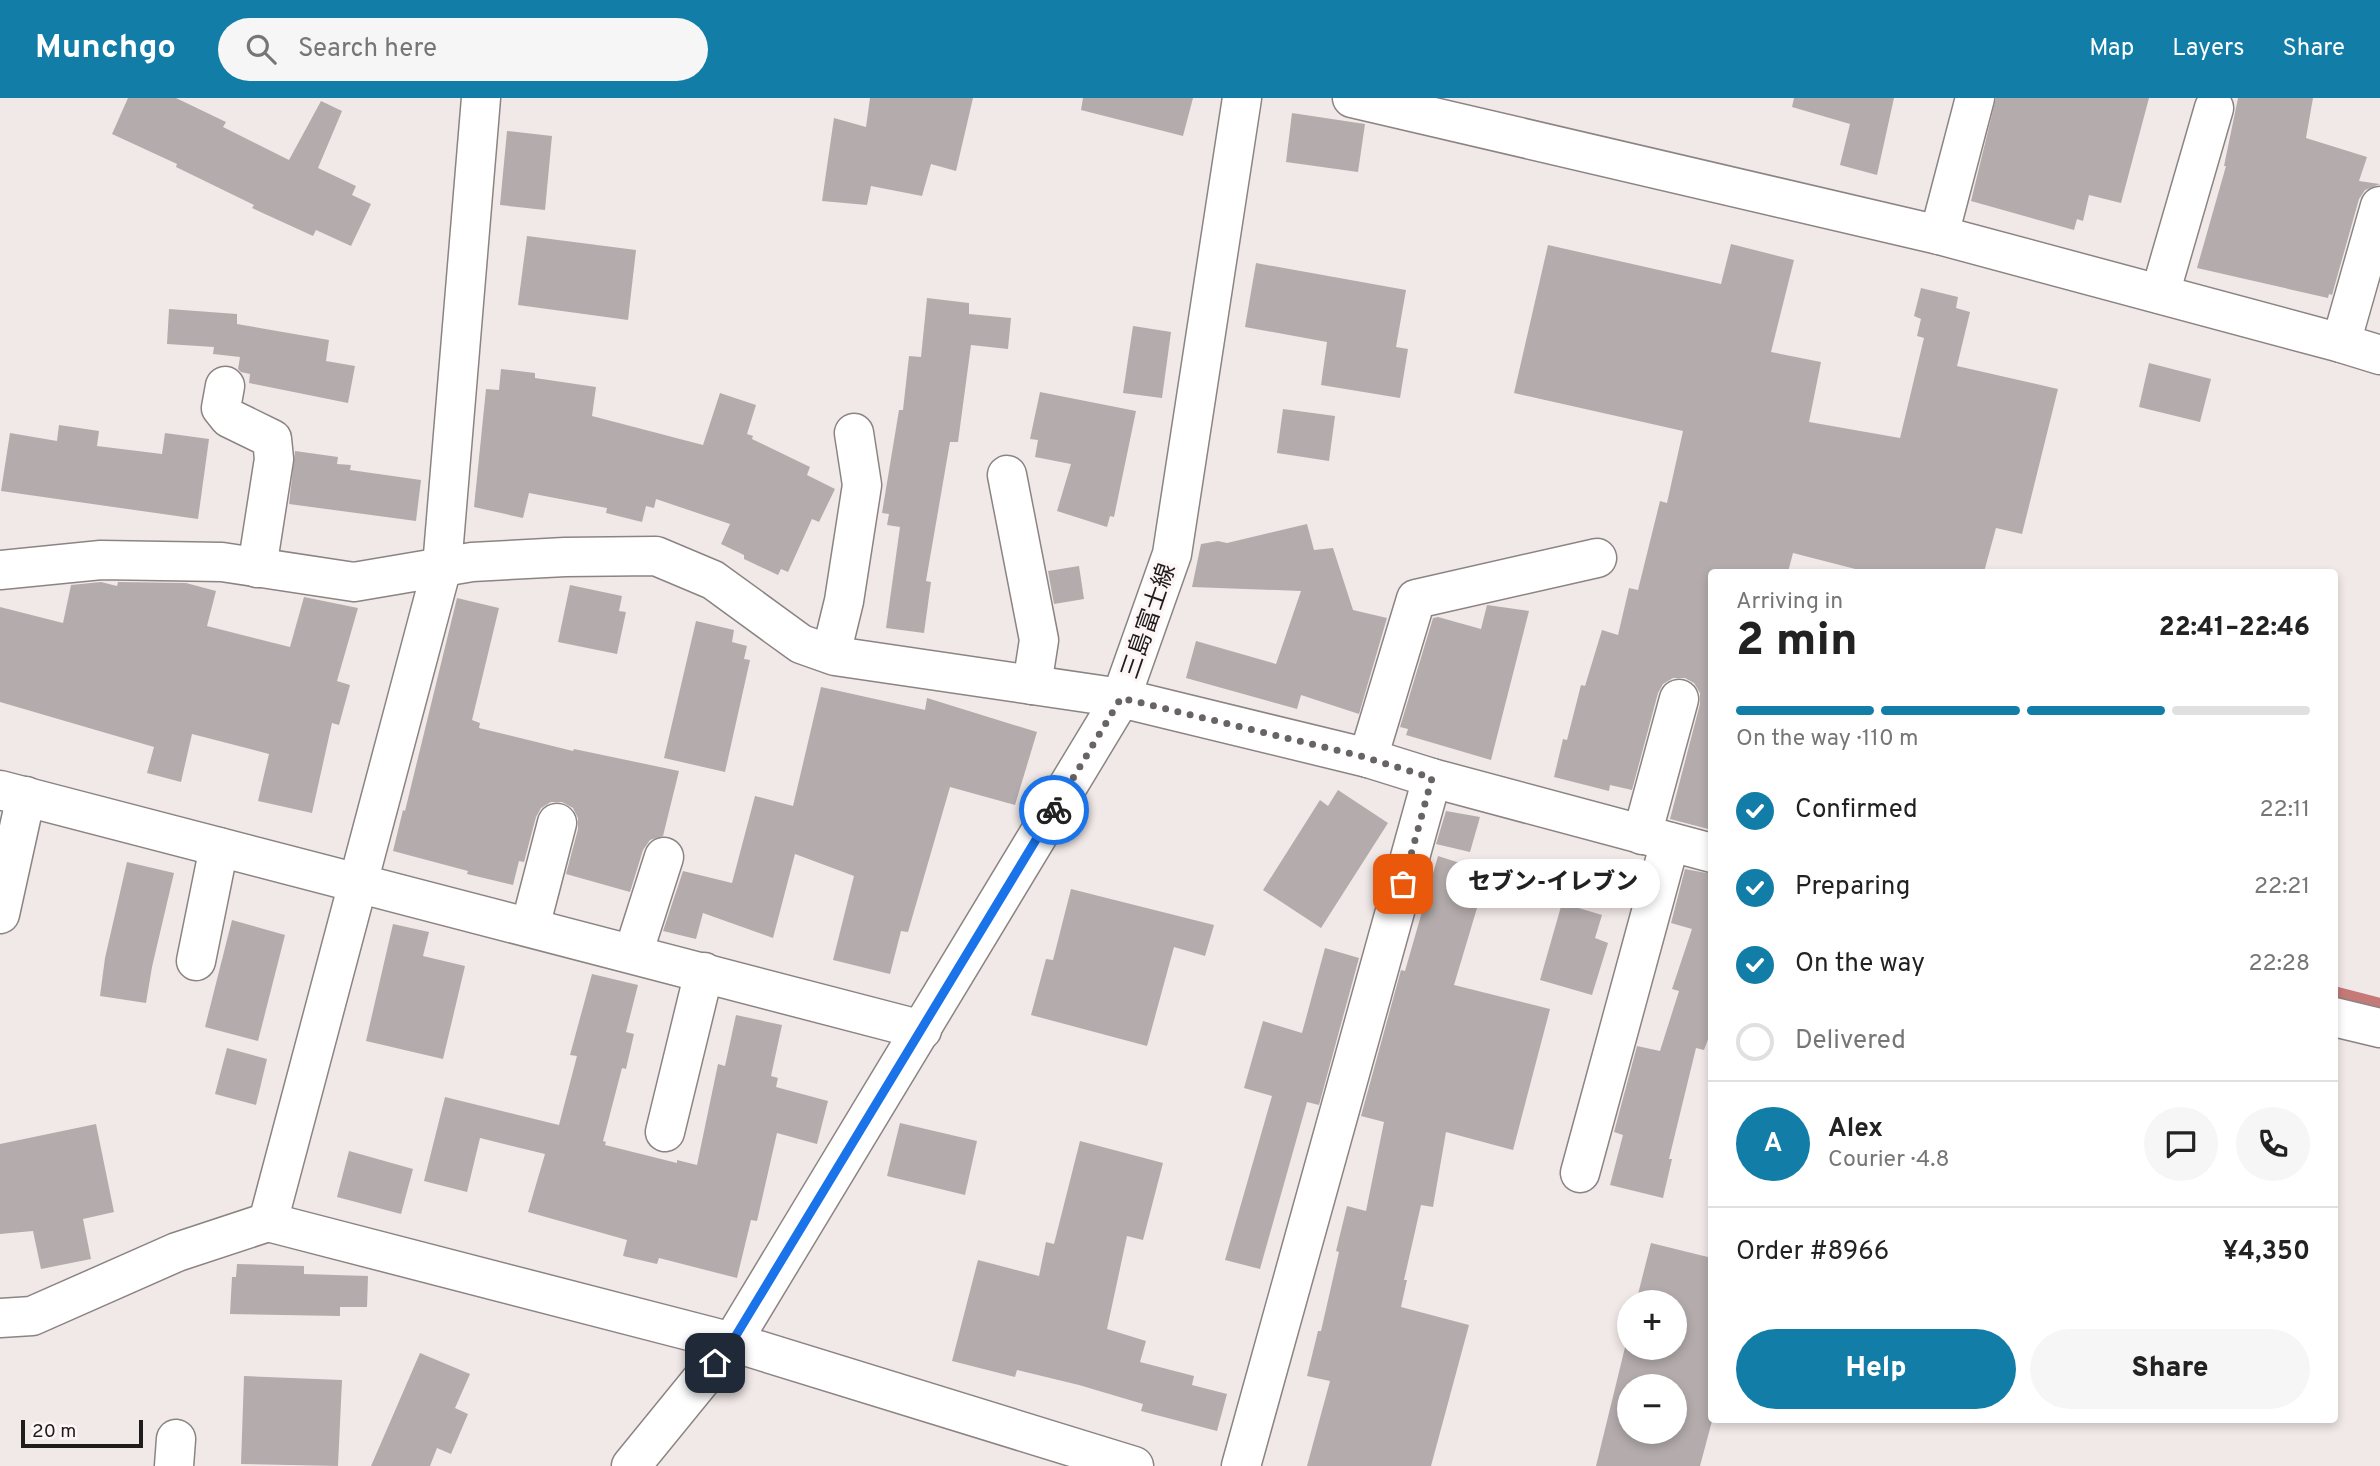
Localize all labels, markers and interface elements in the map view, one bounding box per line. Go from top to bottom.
search box [218,18,708,81]
text: Munchgo [35,28,176,70]
icon: search [242,30,280,68]
text: Search here [298,33,437,66]
text: Map [2089,34,2134,64]
text: Layers [2172,34,2244,64]
text: Share [2282,34,2345,64]
street label: 三島富士線 [1116,560,1184,683]
text: Arriving in [1736,588,1843,617]
text: 22:41–22:46 [2159,612,2310,645]
text: 2 min [1736,613,1858,672]
text: On the way · 110 m [1736,725,1919,754]
courier [1019,775,1089,845]
icon: bike [1035,791,1073,829]
icon: check [1736,792,1774,830]
text: Confirmed [1795,794,1918,827]
text: 22:11 [2260,796,2310,825]
pin [1373,854,1433,914]
callout: セブン-イレブン [1445,860,1658,908]
icon: bag [1384,865,1422,903]
text: セブン-イレブン [1468,869,1638,898]
icon: check [1736,869,1774,907]
text: Preparing [1795,871,1910,904]
text: 22:21 [2254,873,2310,902]
icon: check [1736,946,1774,984]
text: On the way [1795,948,1925,981]
text: 22:28 [2249,950,2310,979]
text: Delivered [1795,1025,1906,1058]
button: chat [2144,1107,2218,1181]
button: phone [2236,1107,2310,1181]
text: Alex [1828,1113,1883,1146]
text: A [1764,1128,1782,1161]
text: Courier · 4.8 [1828,1146,1949,1175]
text: Order #8966 [1736,1236,1889,1269]
text: ¥4,350 [2223,1236,2310,1269]
map controls [1617,1290,1687,1444]
button: + [1617,1290,1687,1360]
button: Help [1736,1329,2016,1409]
button: Share [2030,1329,2310,1409]
pin [685,1333,745,1393]
icon: home [696,1344,734,1382]
button: − [1617,1374,1687,1444]
scale bar [21,1417,144,1449]
text: 20 m [32,1420,76,1444]

